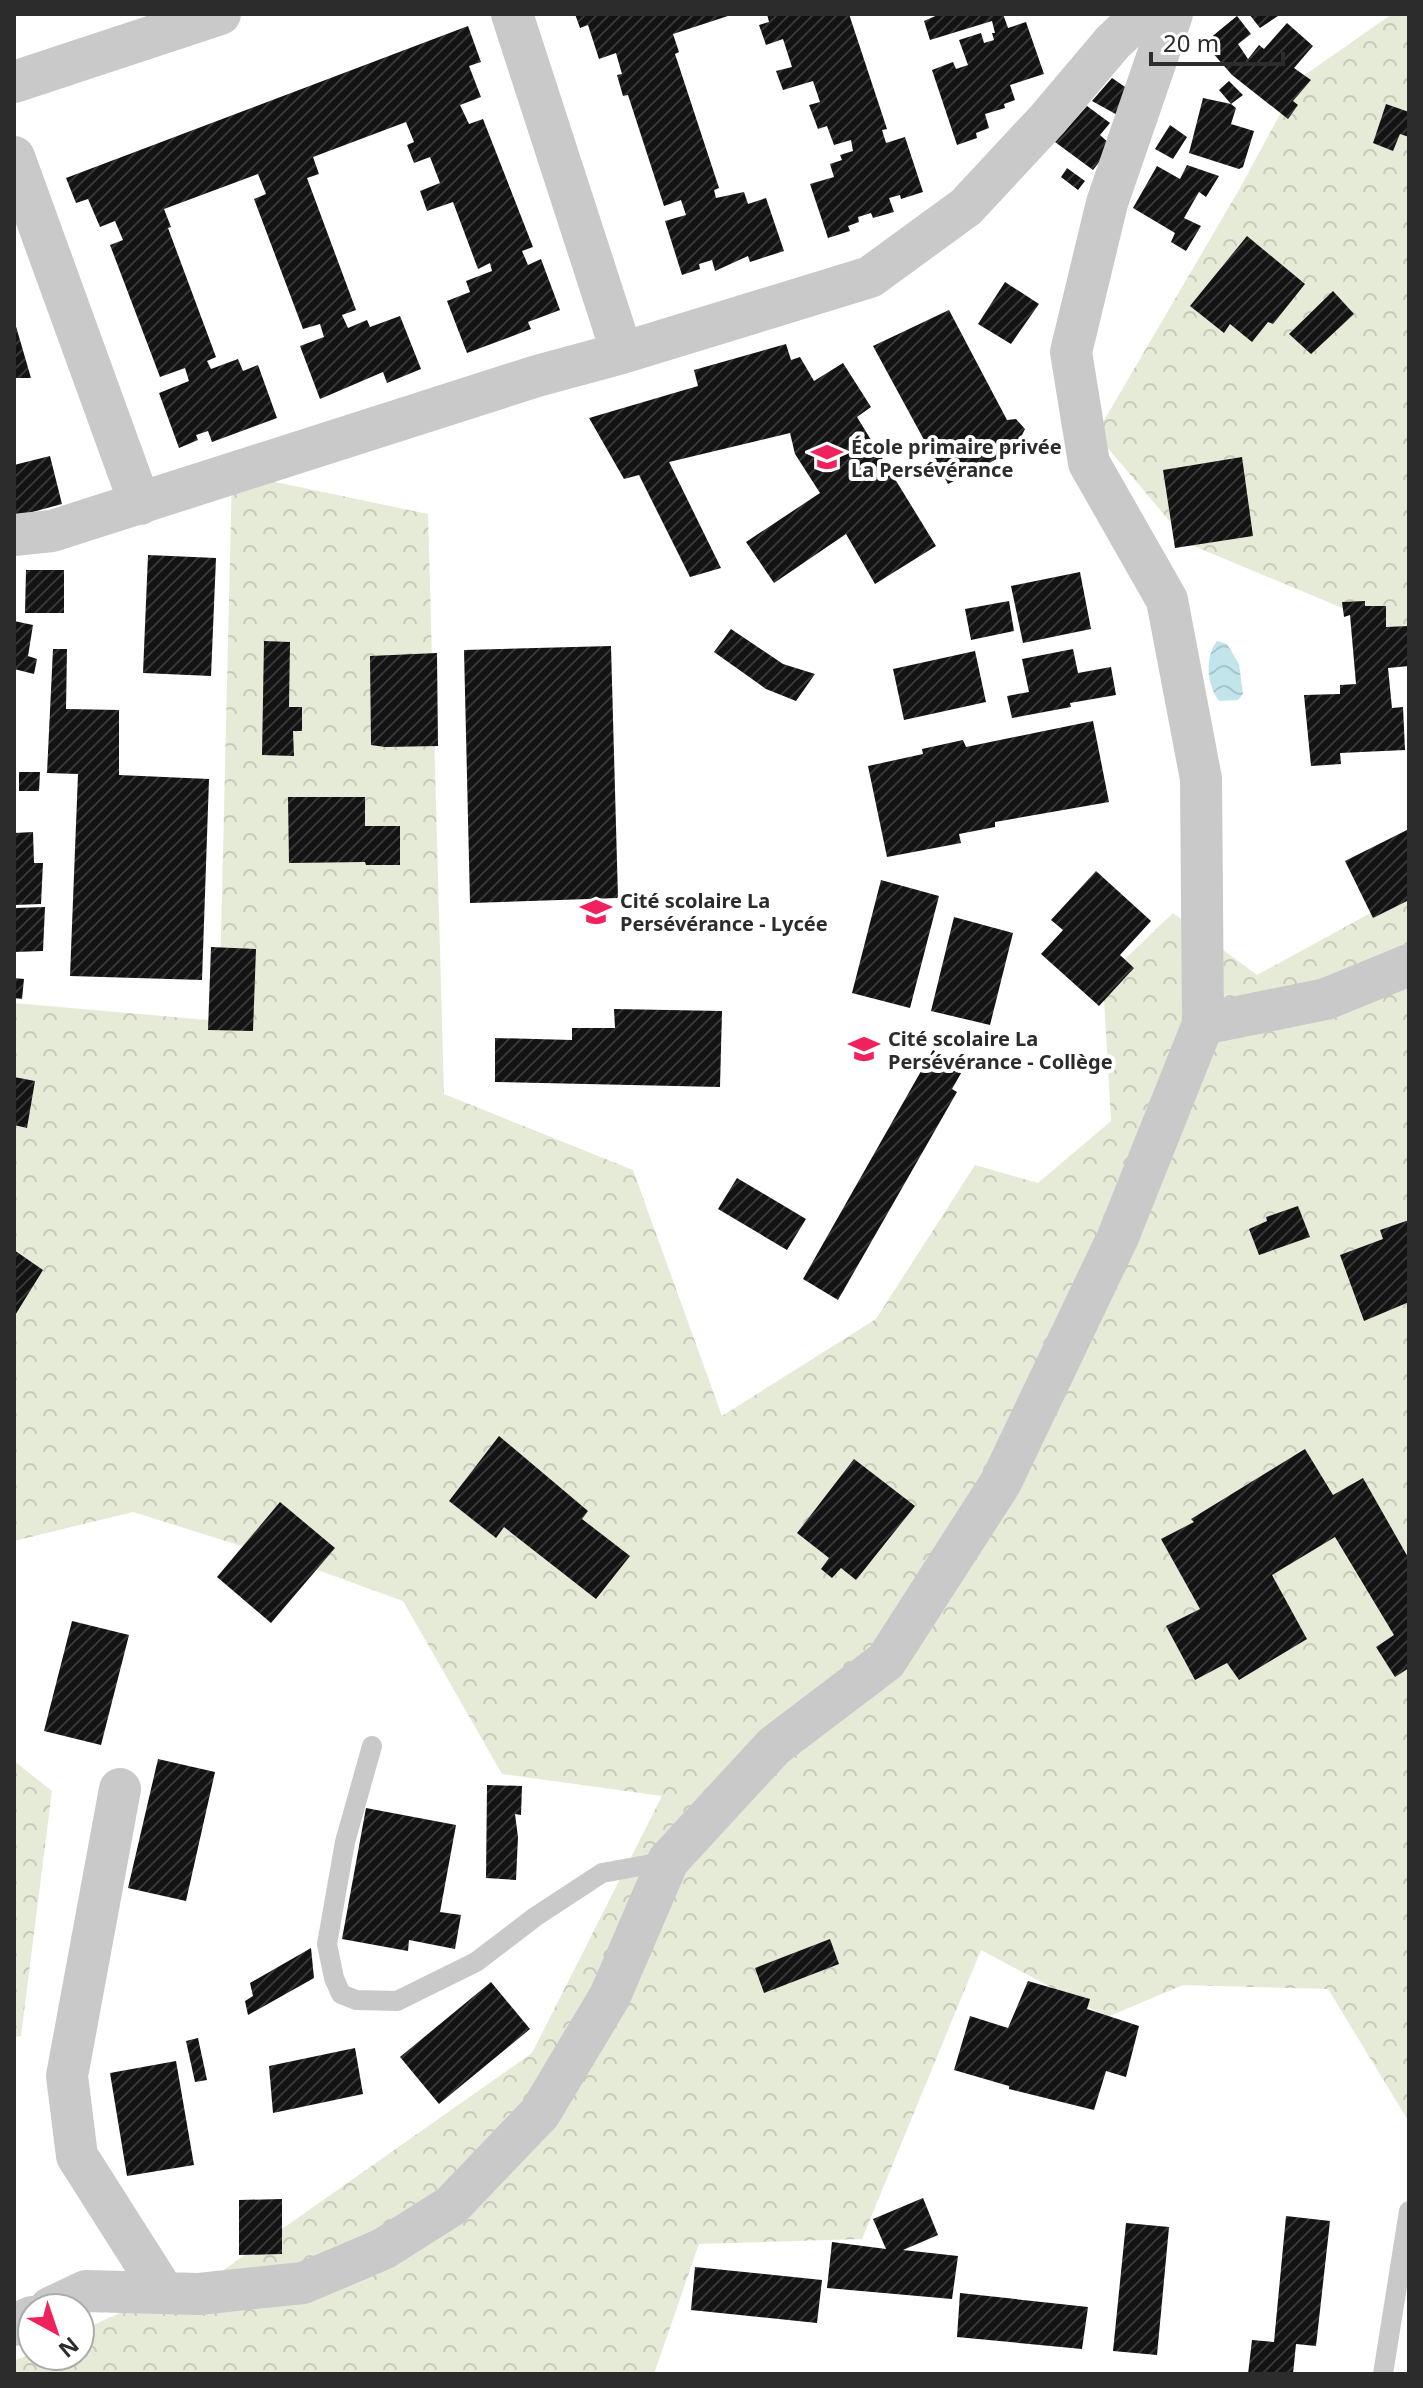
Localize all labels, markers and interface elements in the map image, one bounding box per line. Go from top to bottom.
scale bar [1151,16,1283,66]
text: 20 m [1163,26,1219,59]
place label: École primaire privée La Persévérance [851,433,1062,483]
school or university icon: École primaire privée La Persévérance [810,440,844,474]
place label: Cité scolaire La Persévérance - Lycée [620,887,828,937]
school or university icon: Cité scolaire La Persévérance - Lycée [579,895,613,929]
place label: Cité scolaire La Persévérance - Collège [888,1025,1113,1075]
school or university icon: Cité scolaire La Persévérance - Collège [847,1032,881,1066]
north arrow [16,2292,96,2372]
text: N [53,2331,86,2365]

